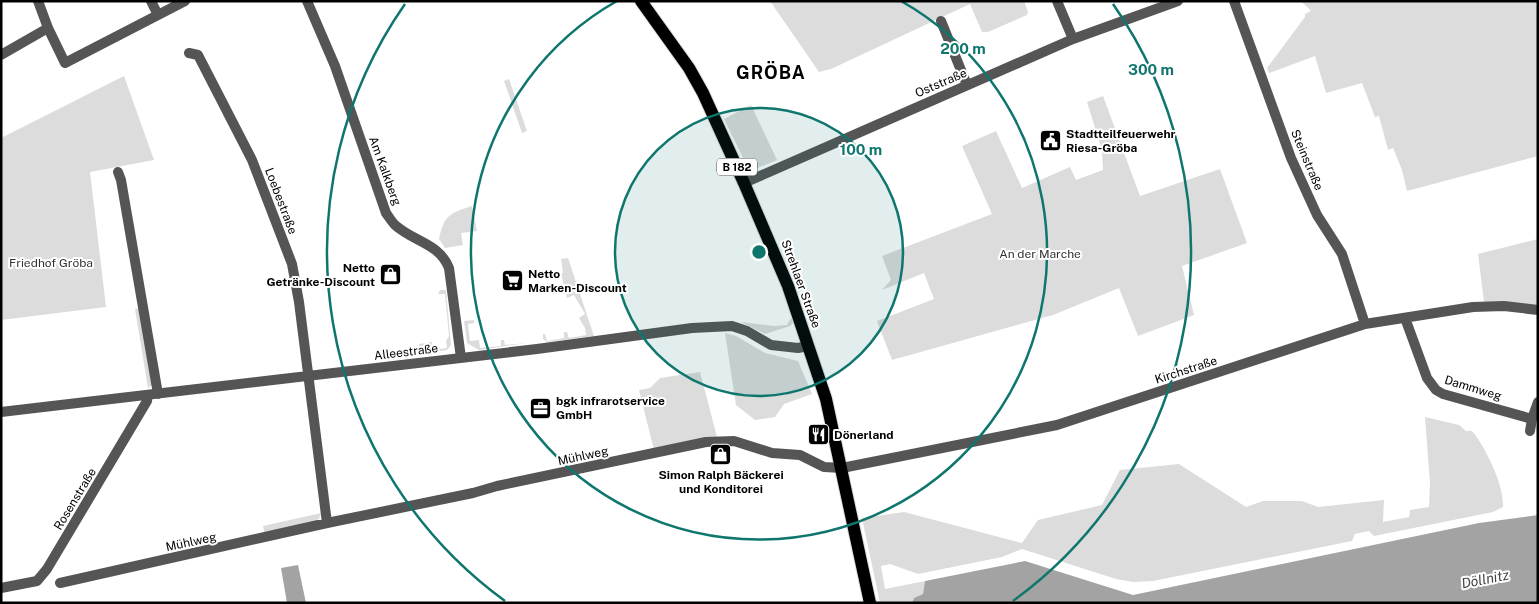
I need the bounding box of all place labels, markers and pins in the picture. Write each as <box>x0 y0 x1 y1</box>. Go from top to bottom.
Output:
place label: Stadtteilfeuerwehr Riesa-Gröba <box>1066 127 1175 155</box>
public building icon: Stadtteilfeuerwehr Riesa-Gröba <box>1038 129 1062 153</box>
centre of rings <box>750 243 768 261</box>
place label: Netto Getränke-Discount <box>266 261 375 289</box>
shop icon: Netto Getränke-Discount <box>379 263 403 287</box>
place label: Netto Marken-Discount <box>528 267 627 295</box>
supermarket icon: Netto Marken-Discount <box>500 269 524 293</box>
place label: bgk infrarotservice GmbH <box>556 394 665 422</box>
office icon: bgk infrarotservice GmbH <box>528 396 552 420</box>
restaurant icon: Dönerland <box>806 423 830 447</box>
place label: Dönerland <box>834 428 894 442</box>
shop icon: Simon Ralph Bäckerei und Konditorei <box>709 442 733 466</box>
place label: Simon Ralph Bäckerei und Konditorei <box>658 468 784 496</box>

